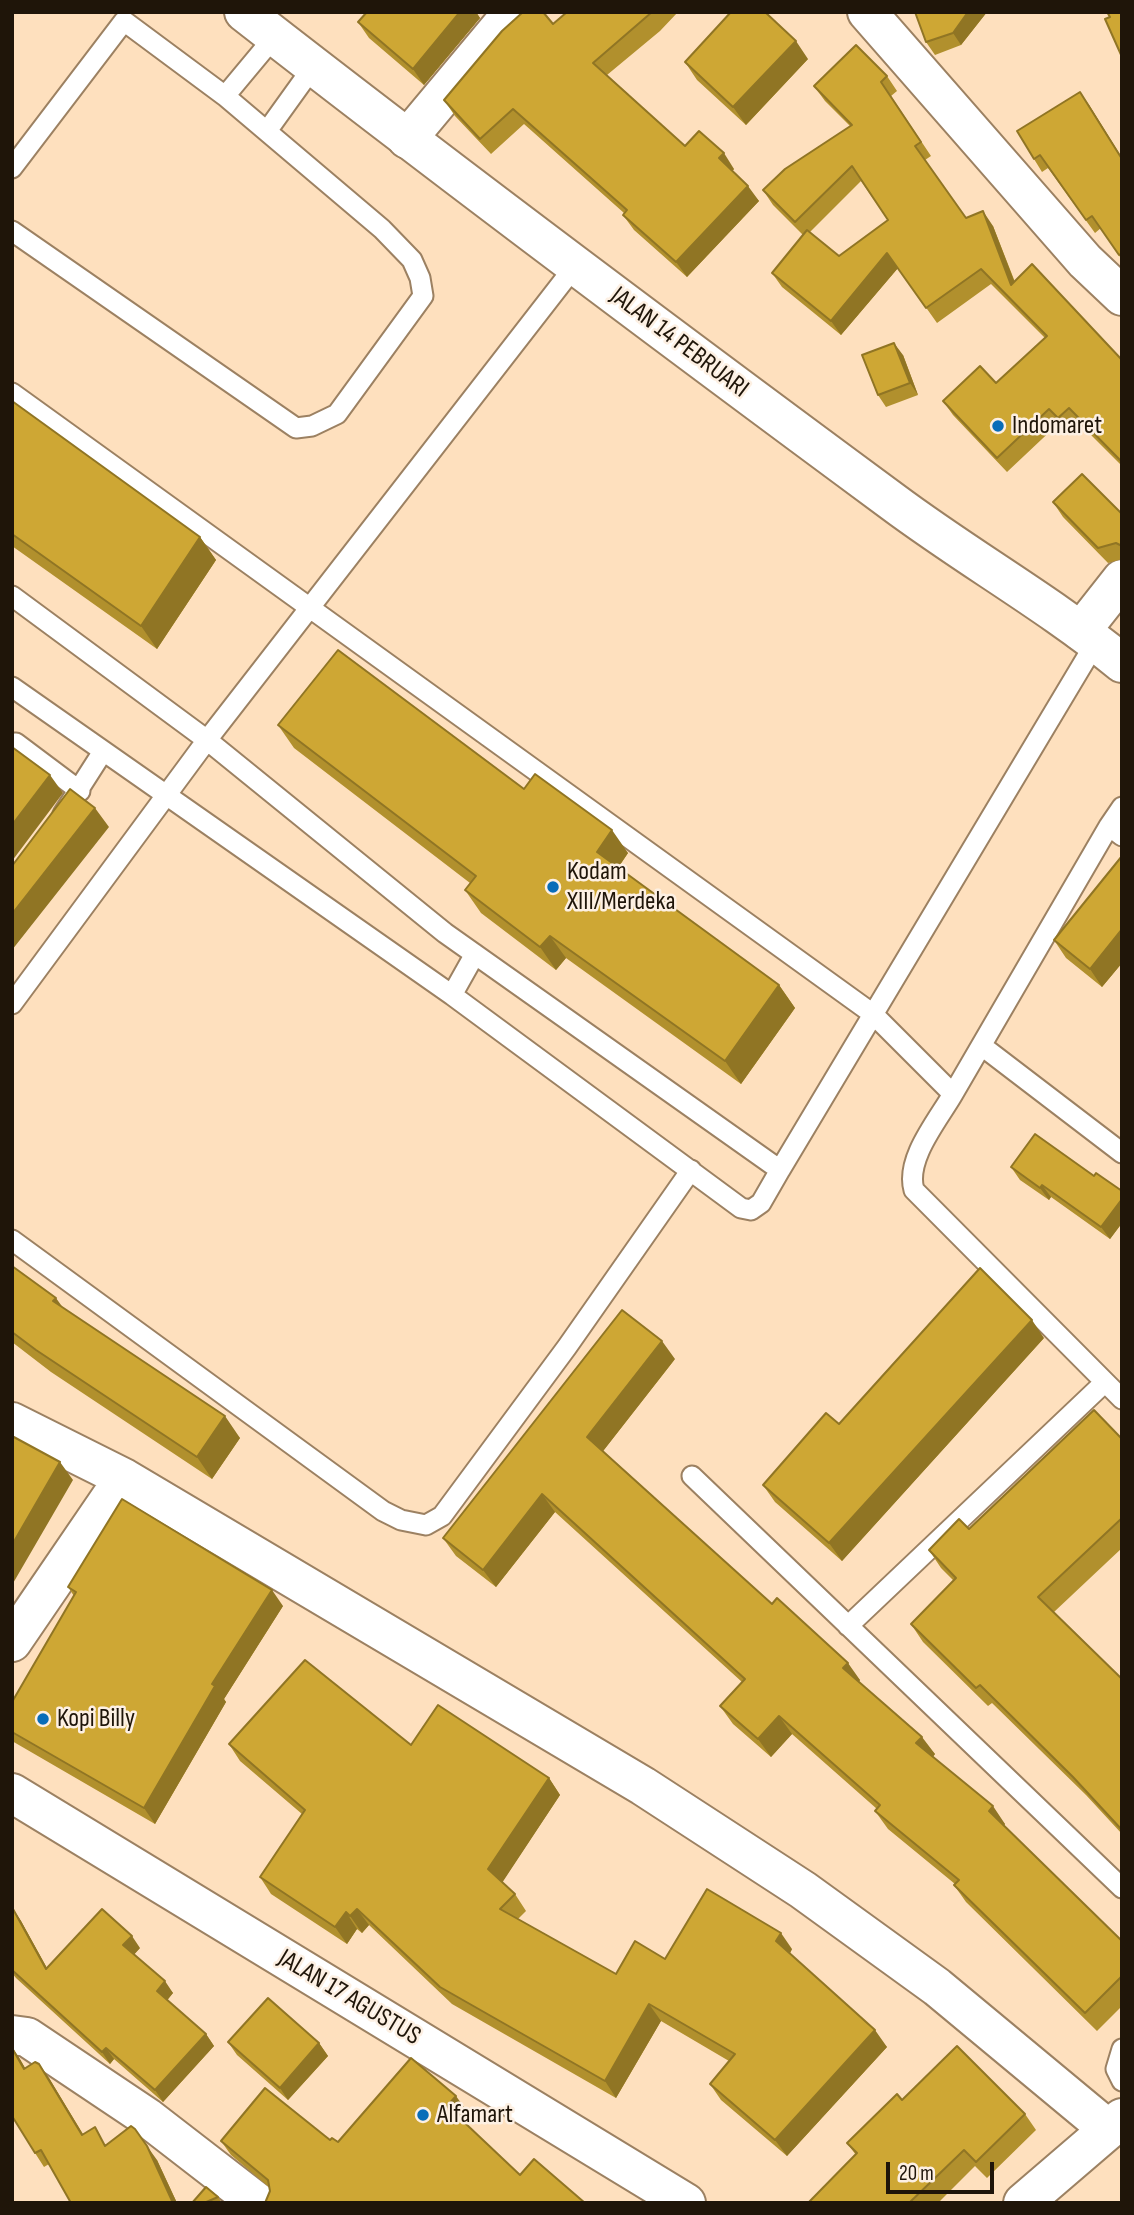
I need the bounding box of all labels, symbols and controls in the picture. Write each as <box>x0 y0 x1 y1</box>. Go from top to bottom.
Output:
street label: JALAN 14 PEBRUARI <box>604 281 754 405</box>
place label: Indomaret <box>1012 410 1102 442</box>
marker: Indomaret <box>990 418 1006 434</box>
place label: Kodam XIII/Merdeka <box>567 856 675 917</box>
marker: Kodam XIII/Merdeka <box>545 879 561 895</box>
place label: Kopi Billy <box>57 1703 135 1735</box>
marker: Kopi Billy <box>35 1711 51 1727</box>
street label: JALAN 17 AGUSTUS <box>272 1943 426 2053</box>
place label: Alfamart <box>437 2099 513 2131</box>
marker: Alfamart <box>415 2107 431 2123</box>
scale bar <box>889 2148 998 2192</box>
text: 20 m <box>899 2161 934 2186</box>

